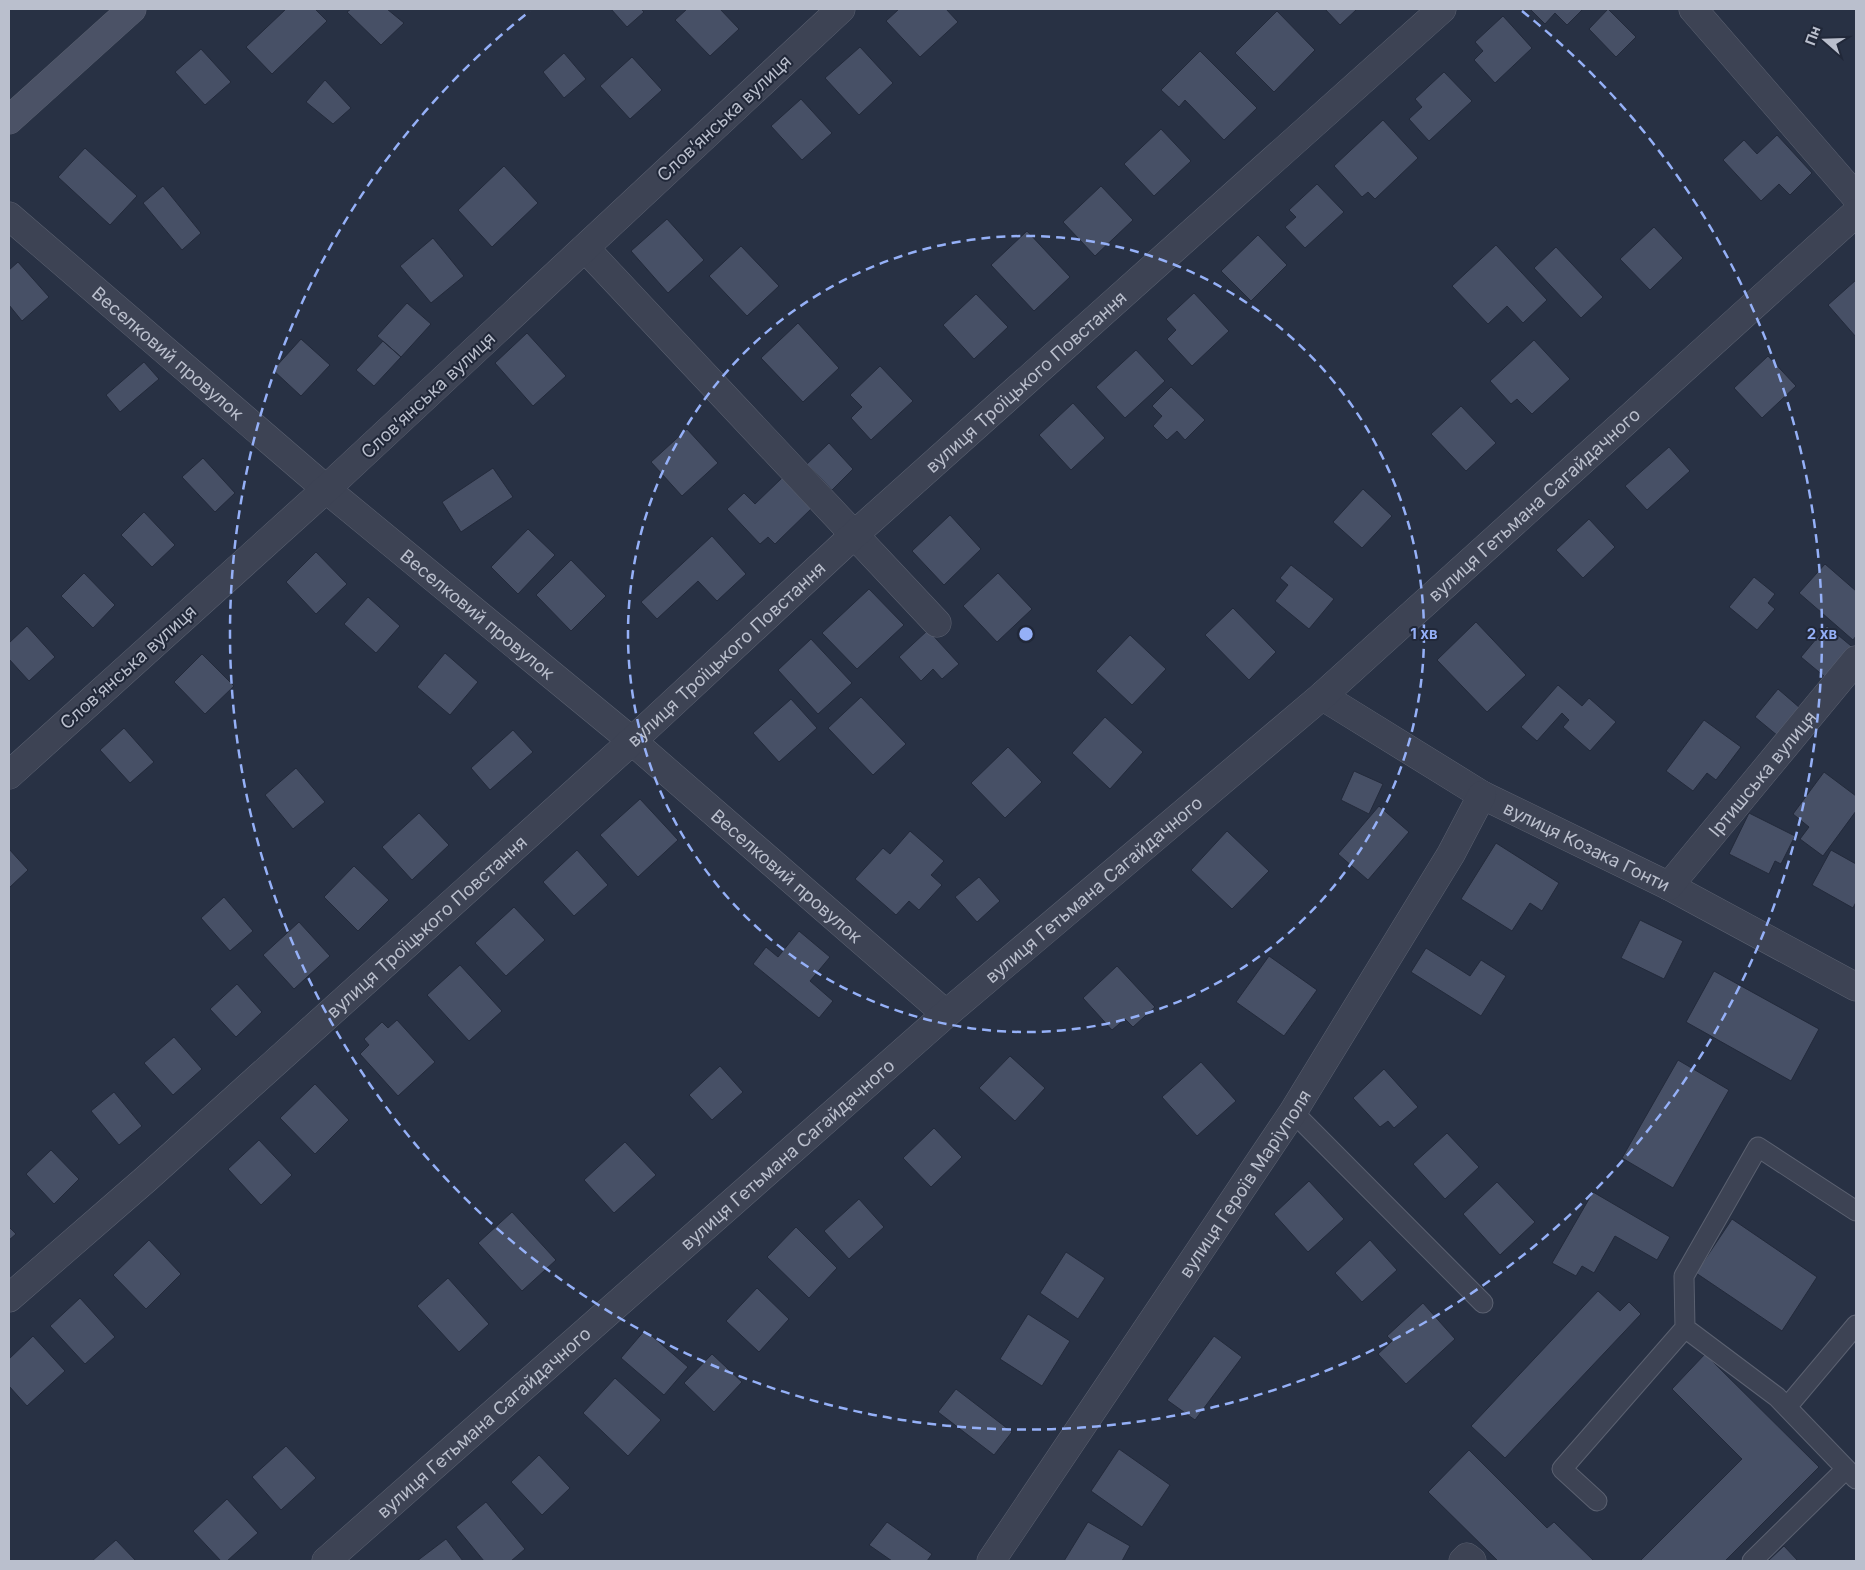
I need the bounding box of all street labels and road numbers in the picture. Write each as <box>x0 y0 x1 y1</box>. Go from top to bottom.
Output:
street label: Словʼянська вулиця <box>653 50 795 186</box>
street label: Веселковий провулок <box>88 282 248 424</box>
street label: вулиця Троїцького Повстання <box>921 286 1130 477</box>
street label: Словʼянська вулиця <box>357 327 499 463</box>
street label: вулиця Гетьмана Сагайдачного <box>1424 403 1644 605</box>
street label: Веселковий провулок <box>397 545 559 684</box>
street label: вулиця Троїцького Повстання <box>623 557 829 751</box>
street label: Словʼянська вулиця <box>56 600 200 734</box>
street label: Іртишська вулиця <box>1704 707 1820 841</box>
street label: вулиця Гетьмана Сагайдачного <box>981 792 1206 987</box>
street label: вулиця Козака Гонти <box>1501 797 1674 895</box>
street label: Веселковий провулок <box>707 804 867 947</box>
street label: вулиця Троїцького Повстання <box>322 831 531 1022</box>
street label: вулиця Гетьмана Сагайдачного <box>676 1054 898 1254</box>
street label: вулиця Героїв Маріуполя <box>1174 1086 1315 1281</box>
street label: вулиця Гетьмана Сагайдачного <box>372 1322 595 1522</box>

